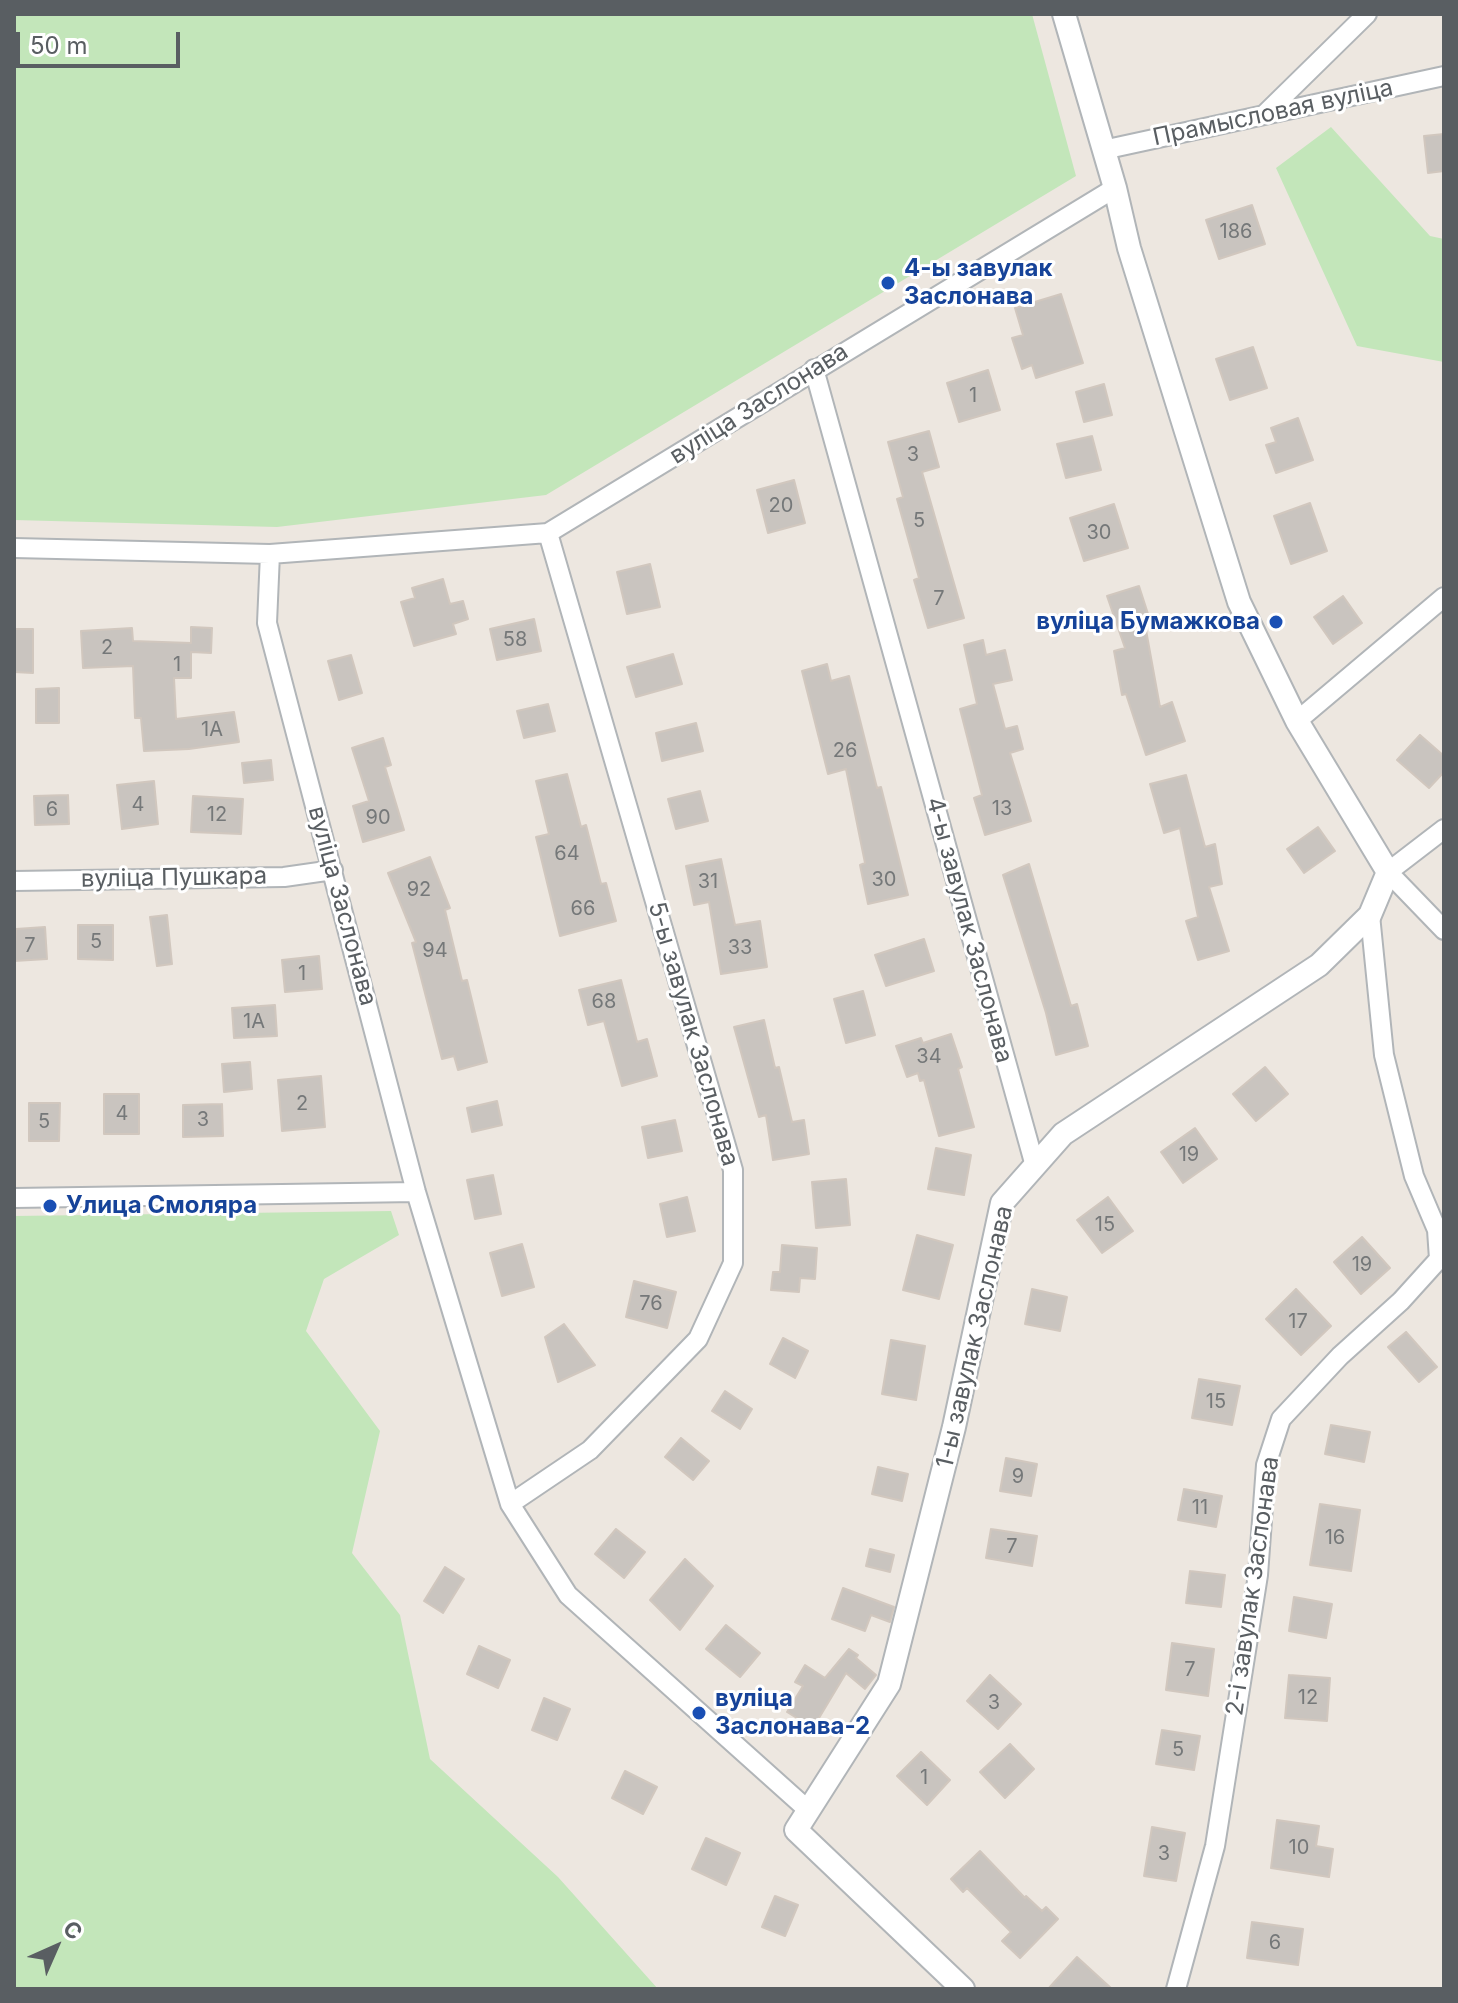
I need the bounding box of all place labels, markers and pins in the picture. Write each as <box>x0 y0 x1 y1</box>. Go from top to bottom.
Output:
place label: 4-ы завулак Заслонава <box>904 255 1053 311</box>
marker: 4-ы завулак Заслонава <box>879 274 897 292</box>
place label: вуліца Бумажкова <box>1036 608 1260 636</box>
marker: вуліца Бумажкова <box>1267 613 1285 631</box>
place label: Улица Смоляра <box>66 1192 257 1220</box>
marker: Улица Смоляра <box>41 1197 59 1215</box>
place label: вуліца Заслонава-2 <box>715 1685 870 1741</box>
marker: вуліца Заслонава-2 <box>690 1704 708 1722</box>

